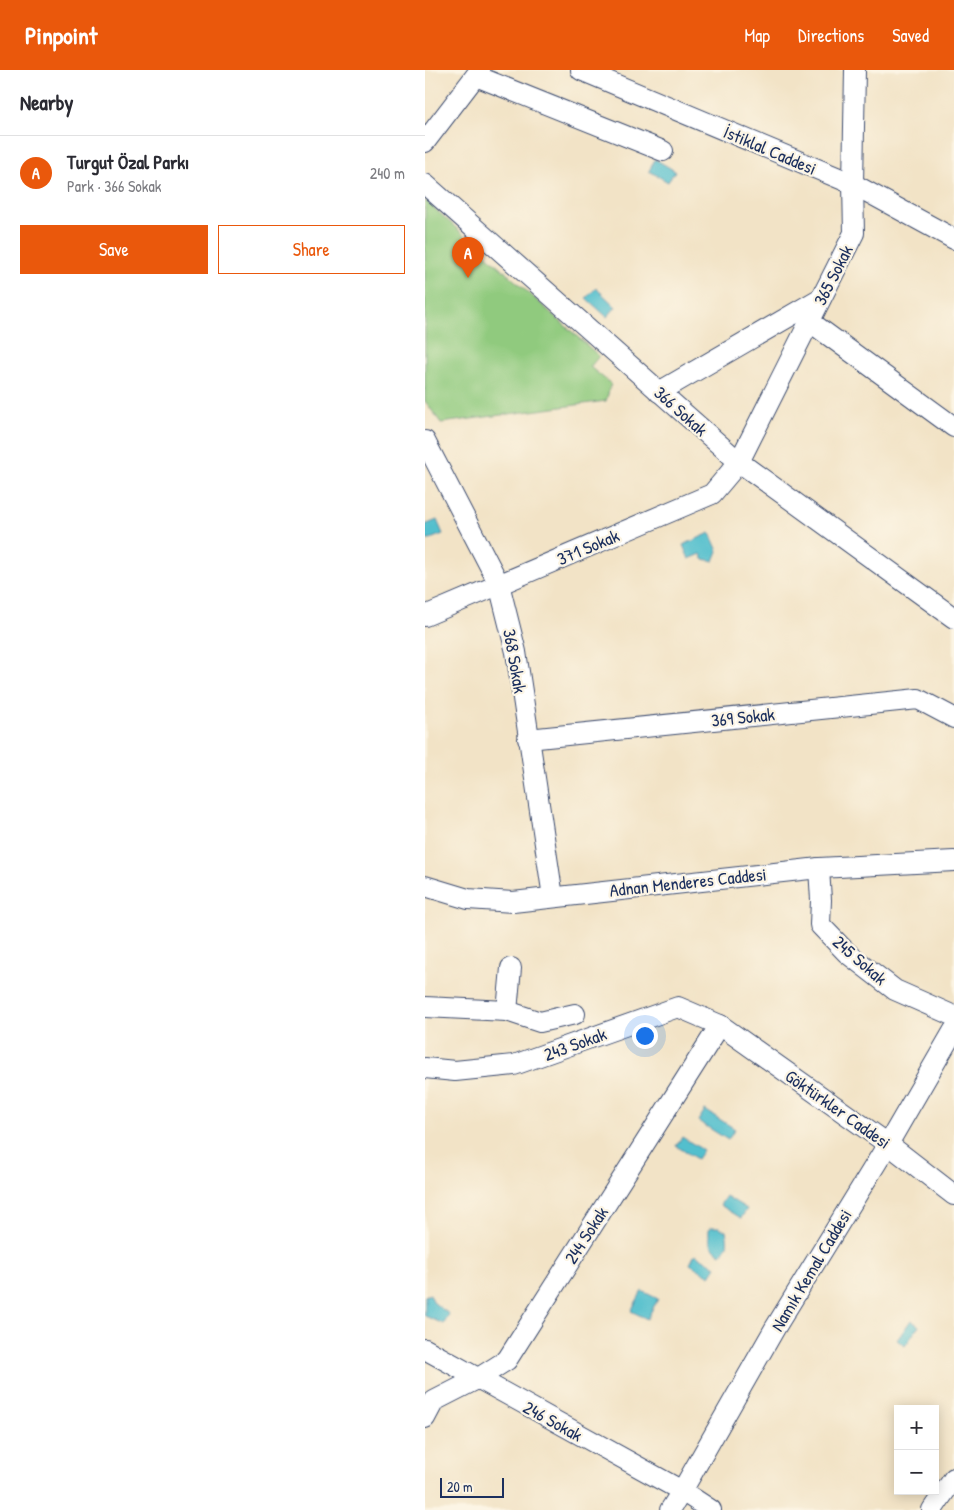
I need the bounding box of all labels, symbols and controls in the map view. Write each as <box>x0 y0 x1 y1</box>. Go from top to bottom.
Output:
text: Pinpoint <box>25 19 97 51</box>
text: Map <box>745 23 770 48</box>
text: Directions <box>798 23 864 48</box>
text: Saved <box>892 23 929 48</box>
text: Nearby <box>20 88 73 117</box>
street label: İstiklal Caddesi <box>720 119 820 181</box>
text: Turgut Özal Parkı <box>67 149 189 175</box>
text: A <box>32 162 40 184</box>
text: 240 m <box>370 162 405 184</box>
text: Park · 366 Sokak <box>67 175 161 197</box>
button: Save <box>20 225 208 274</box>
button: Share <box>218 225 405 274</box>
pin: A <box>452 237 484 278</box>
street label: 365 Sokak <box>807 240 859 309</box>
street label: 366 Sokak <box>649 380 714 442</box>
street label: 371 Sokak <box>553 523 623 571</box>
street label: 368 Sokak <box>497 627 533 696</box>
street label: 369 Sokak <box>710 701 776 733</box>
street label: Adnan Menderes Caddesi <box>608 861 768 903</box>
street label: 245 Sokak <box>827 929 893 991</box>
street label: 243 Sokak <box>540 1021 610 1067</box>
your location <box>632 1023 658 1049</box>
street label: Göktürkler Caddesi <box>780 1063 896 1155</box>
street label: 244 Sokak <box>558 1201 614 1268</box>
street label: Namık Kemal Caddesi <box>765 1204 857 1336</box>
street label: 246 Sokak <box>519 1395 588 1448</box>
map controls <box>894 1405 939 1495</box>
button: + <box>894 1405 939 1450</box>
button: − <box>894 1450 939 1495</box>
scale bar <box>440 1475 504 1498</box>
text: 20 m <box>447 1477 473 1496</box>

